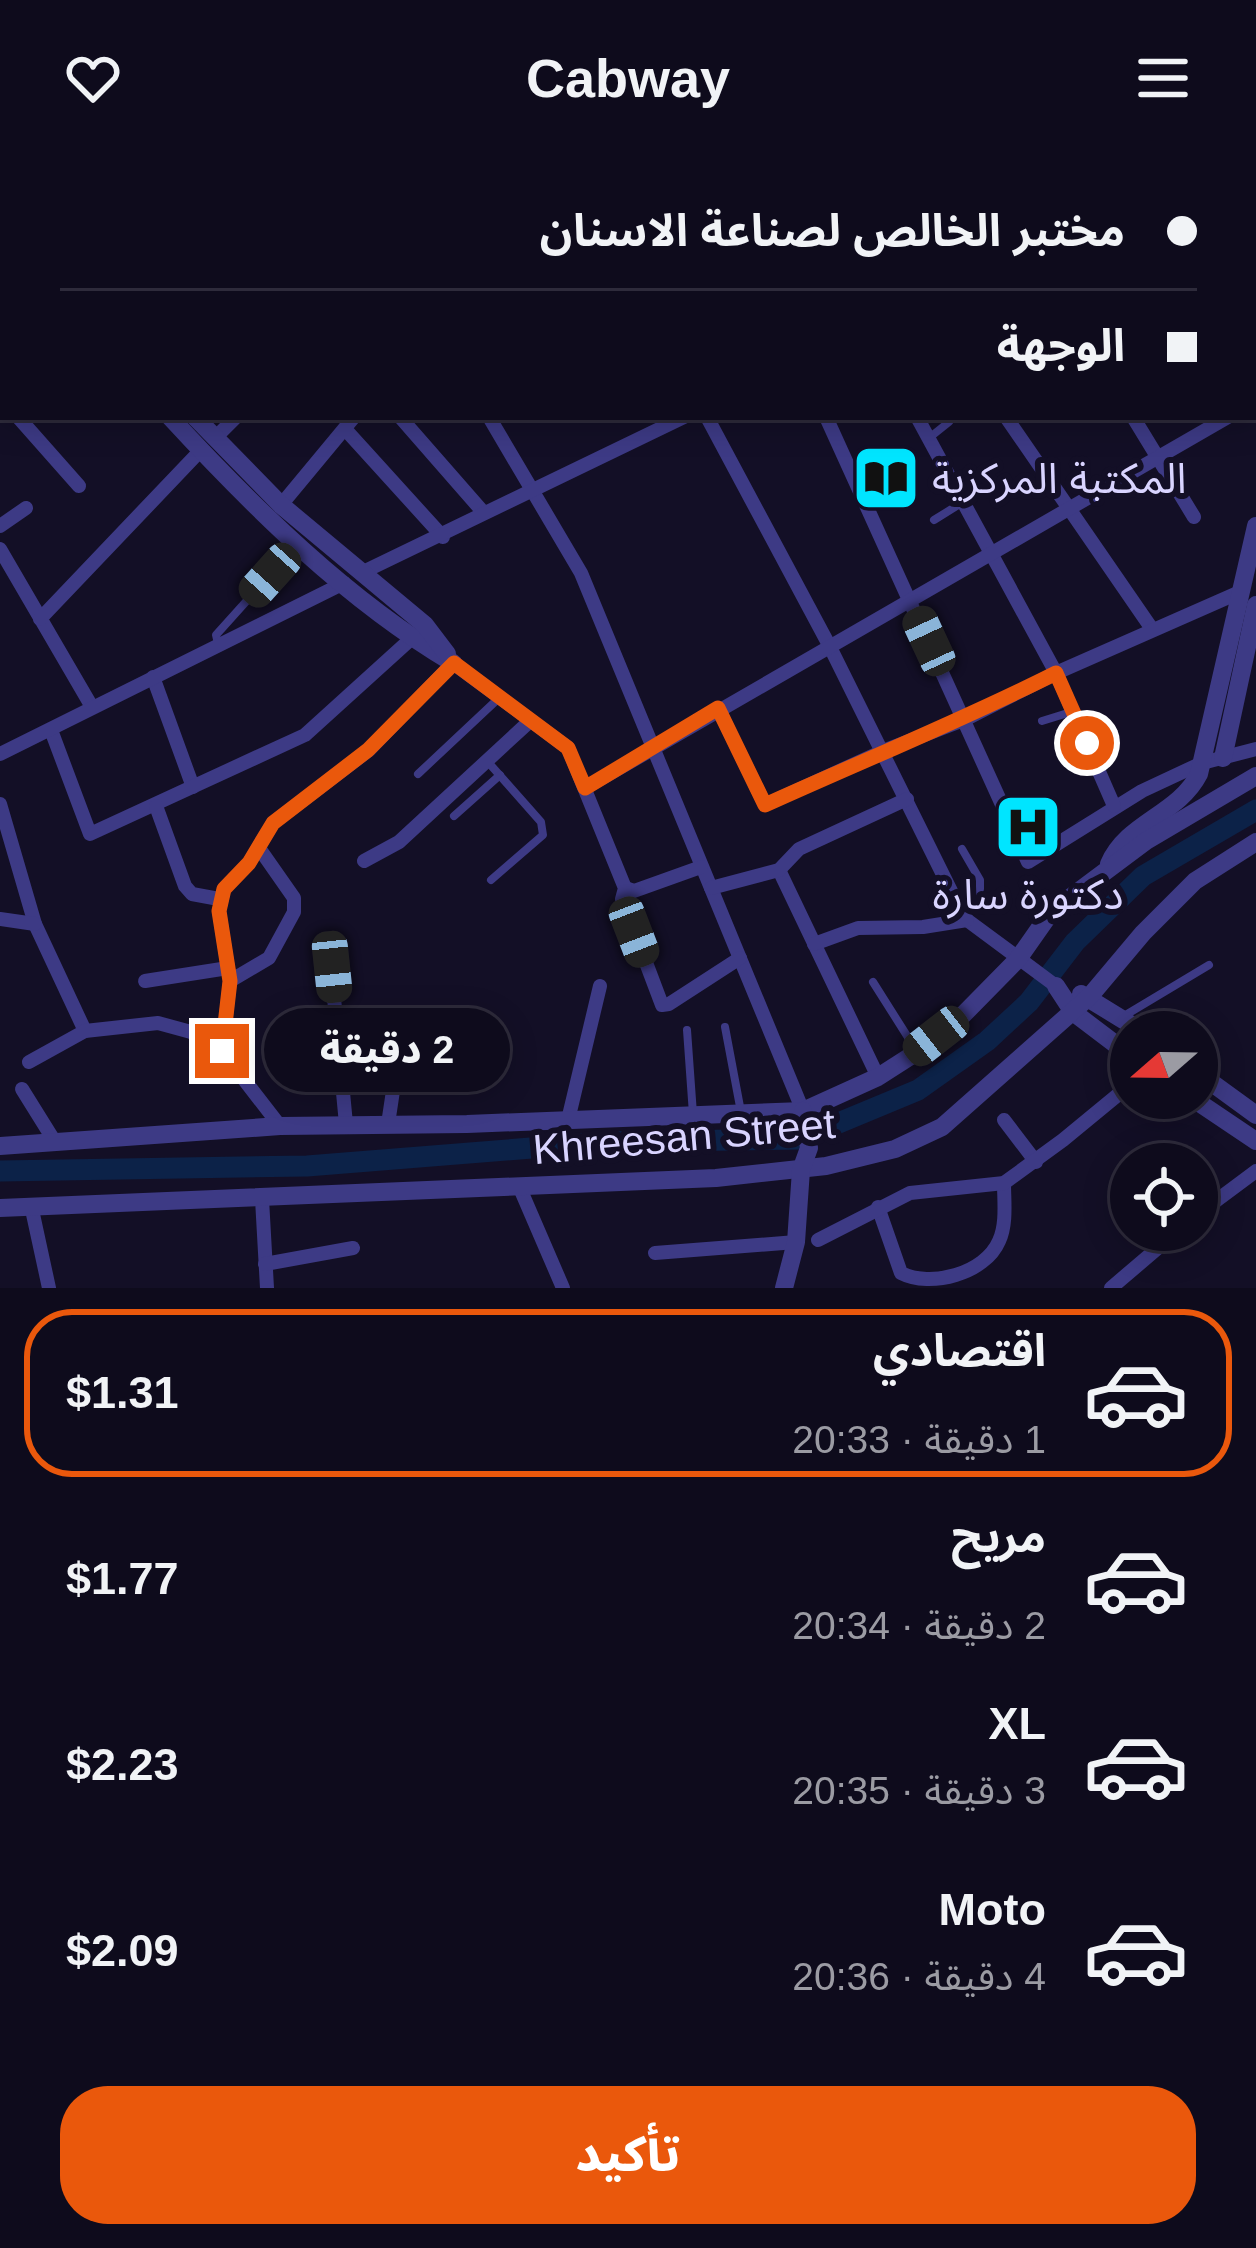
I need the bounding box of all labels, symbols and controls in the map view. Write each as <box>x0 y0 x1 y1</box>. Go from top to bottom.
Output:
icon: heart <box>60 45 126 111</box>
icon: menu <box>1130 45 1196 111</box>
text: Cabway <box>526 48 730 108</box>
text: مختبر الخالص لصناعة الاسنان <box>540 205 1125 256</box>
text: الوجهة <box>997 320 1125 371</box>
library icon: المكتبة المركزية <box>851 443 921 513</box>
place label: المكتبة المركزية <box>932 455 1186 503</box>
car <box>233 536 307 614</box>
car <box>897 601 961 681</box>
route start <box>1060 716 1114 770</box>
hospital icon: دكتورة سارة <box>993 792 1063 862</box>
place label: دكتورة سارة <box>932 871 1124 919</box>
car <box>604 892 664 972</box>
car <box>310 929 354 1005</box>
car <box>897 1000 975 1072</box>
callout: 2 دقيقة <box>264 1009 510 1093</box>
north arrow <box>1110 1011 1218 1119</box>
map controls <box>1110 1011 1218 1251</box>
route end <box>195 1024 249 1078</box>
text: 2 دقيقة <box>320 1028 454 1071</box>
street label: Khreesan Street <box>531 1100 838 1173</box>
button: locate <box>1110 1143 1218 1251</box>
text: اقتصادي <box>873 1325 1046 1376</box>
icon: car <box>1082 1339 1190 1447</box>
text: $1.31 <box>66 1367 179 1418</box>
text: 1 دقيقة · 20:33 <box>792 1418 1046 1461</box>
text: مريح <box>951 1511 1046 1562</box>
icon: car <box>1082 1525 1190 1633</box>
text: $1.77 <box>66 1553 179 1604</box>
text: 2 دقيقة · 20:34 <box>792 1604 1046 1647</box>
text: XL <box>988 1698 1046 1749</box>
icon: car <box>1082 1711 1190 1819</box>
text: $2.23 <box>66 1739 179 1790</box>
text: 3 دقيقة · 20:35 <box>792 1769 1046 1812</box>
text: Moto <box>939 1884 1046 1935</box>
icon: car <box>1082 1897 1190 2005</box>
text: $2.09 <box>66 1925 179 1976</box>
text: 4 دقيقة · 20:36 <box>792 1955 1046 1998</box>
button: تأكيد <box>60 2086 1196 2224</box>

